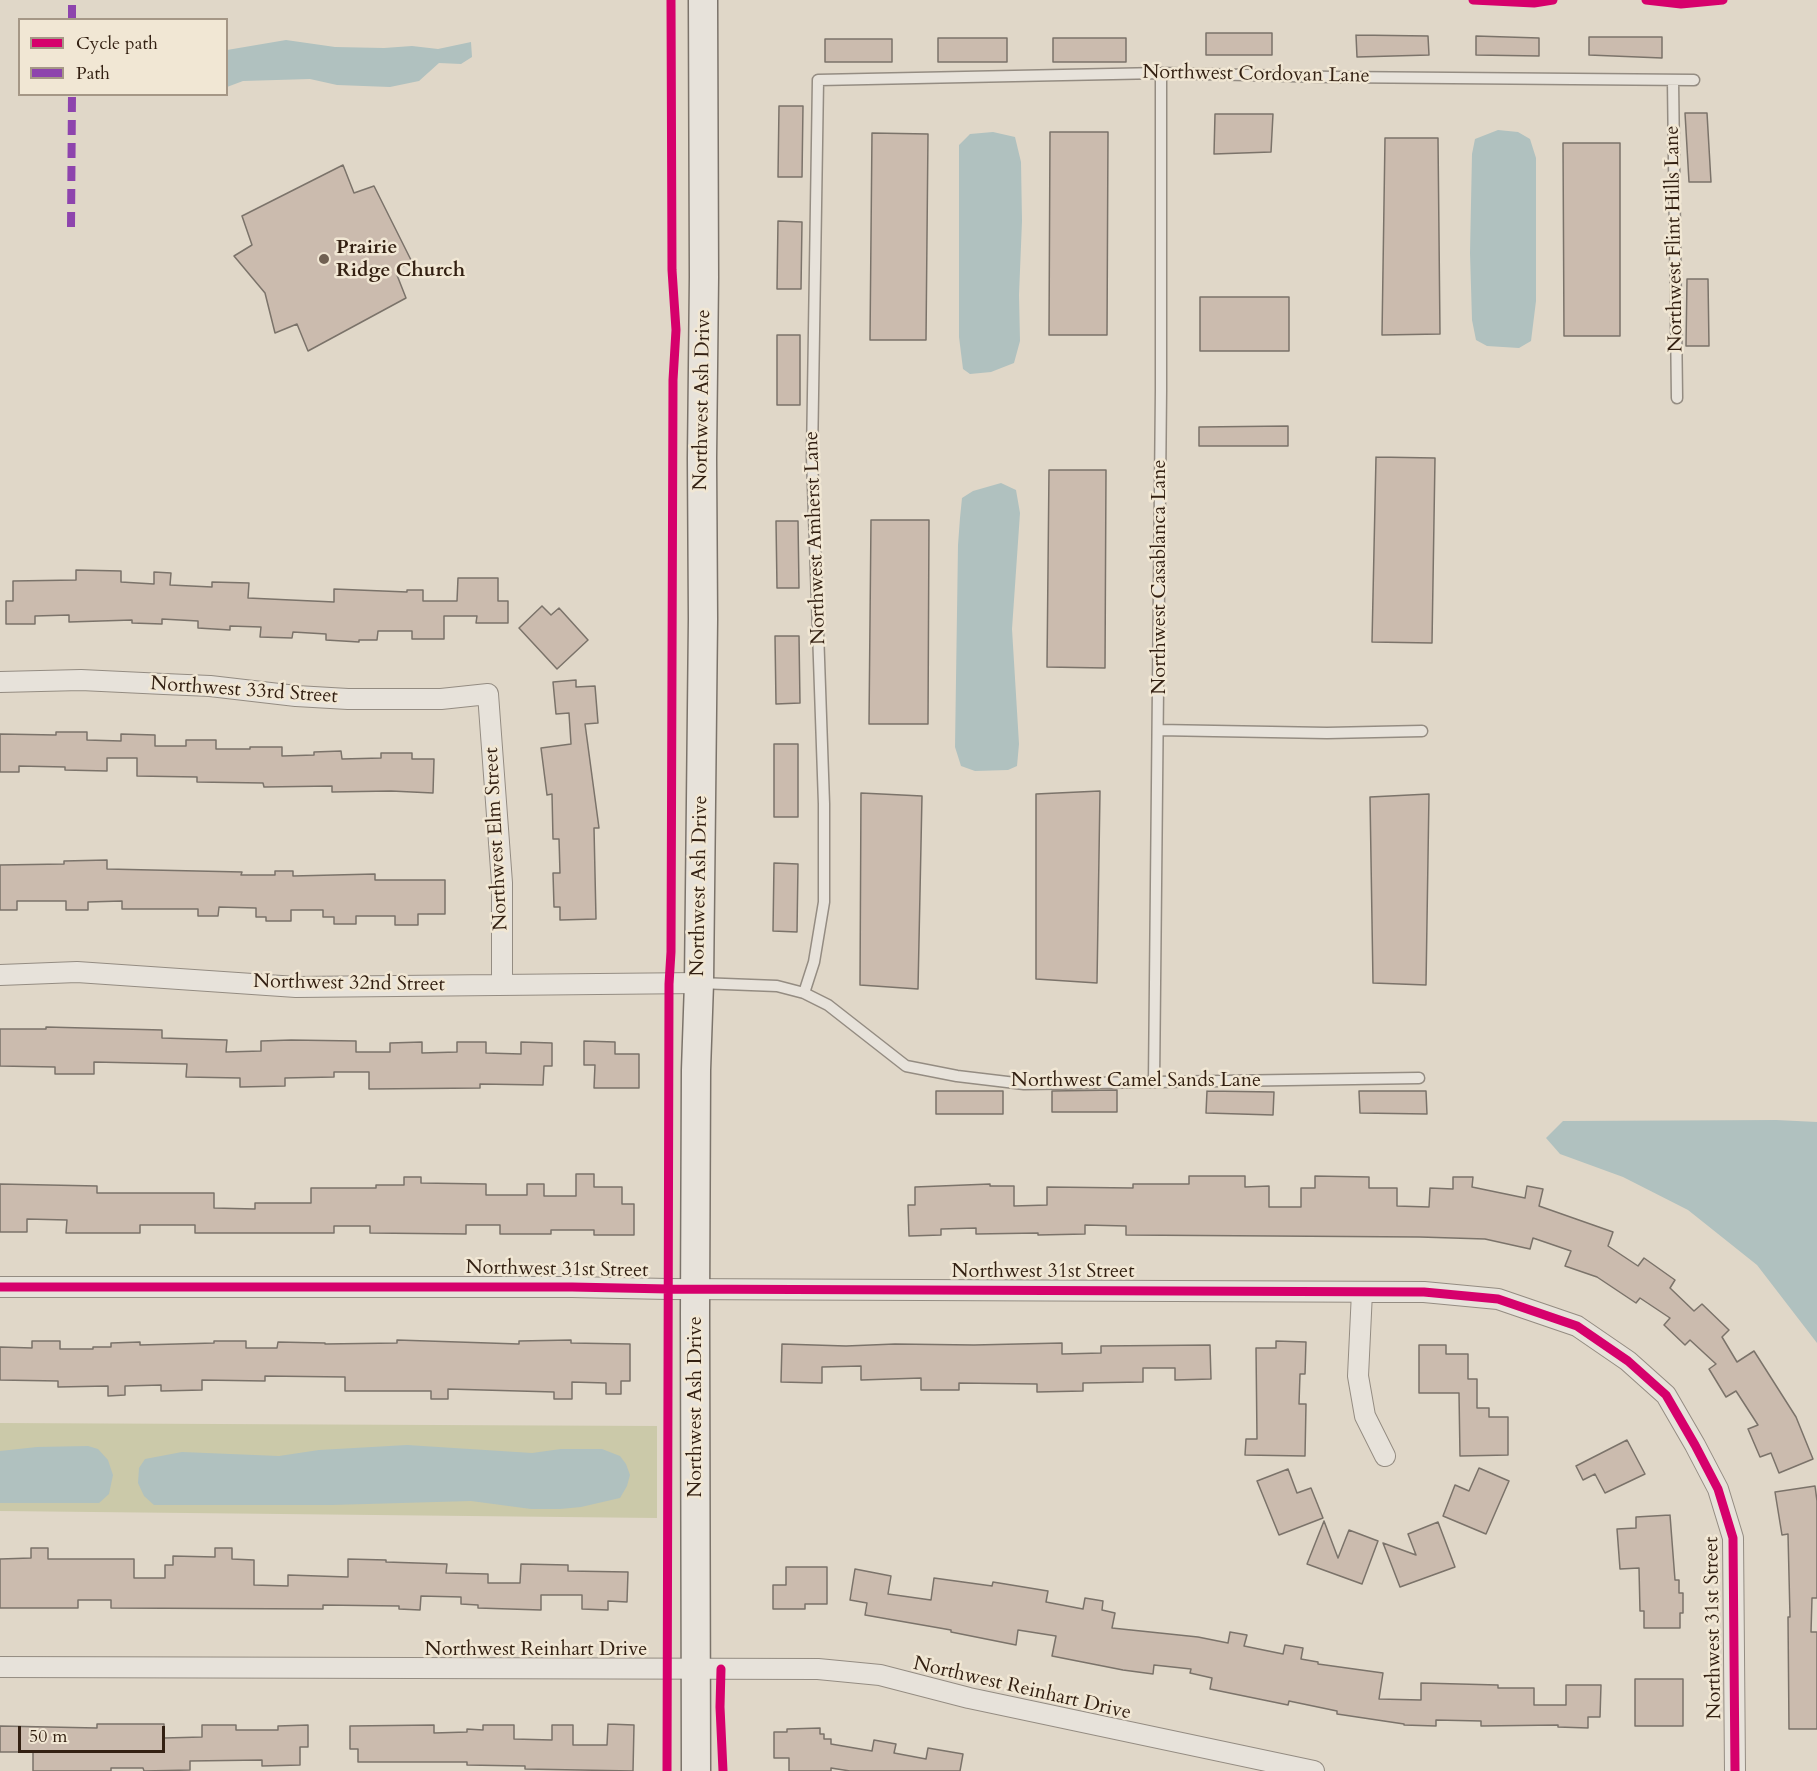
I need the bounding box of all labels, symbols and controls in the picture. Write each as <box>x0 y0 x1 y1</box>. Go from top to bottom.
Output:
legend <box>18 18 228 96</box>
text: Cycle path <box>76 31 158 56</box>
text: Path <box>76 61 110 86</box>
street label: Northwest Cordovan Lane <box>1142 61 1370 89</box>
street label: Northwest Flint Hills Lane <box>1661 125 1689 353</box>
place label: Prairie Ridge Church <box>336 236 465 283</box>
marker: Prairie Ridge Church <box>317 252 331 266</box>
street label: Northwest Ash Drive <box>689 309 717 491</box>
street label: Northwest Amherst Lane <box>800 431 832 645</box>
street label: Northwest Casablanca Lane <box>1148 459 1172 695</box>
street label: Northwest 33rd Street <box>149 672 339 710</box>
street label: Northwest Elm Street <box>480 747 514 931</box>
street label: Northwest Ash Drive <box>686 795 714 977</box>
street label: Northwest 32nd Street <box>253 970 445 998</box>
street label: Northwest Camel Sands Lane <box>1011 1069 1261 1093</box>
street label: Northwest 31st Street <box>465 1256 649 1284</box>
street label: Northwest 31st Street <box>952 1260 1134 1284</box>
street label: Northwest Ash Drive <box>684 1316 708 1498</box>
street label: Northwest 31st Street <box>1700 1536 1728 1720</box>
street label: Northwest Reinhart Drive <box>425 1638 647 1662</box>
street label: Northwest Reinhart Drive <box>911 1652 1133 1726</box>
scale bar <box>21 1714 168 1752</box>
text: 50 m <box>29 1724 68 1749</box>

